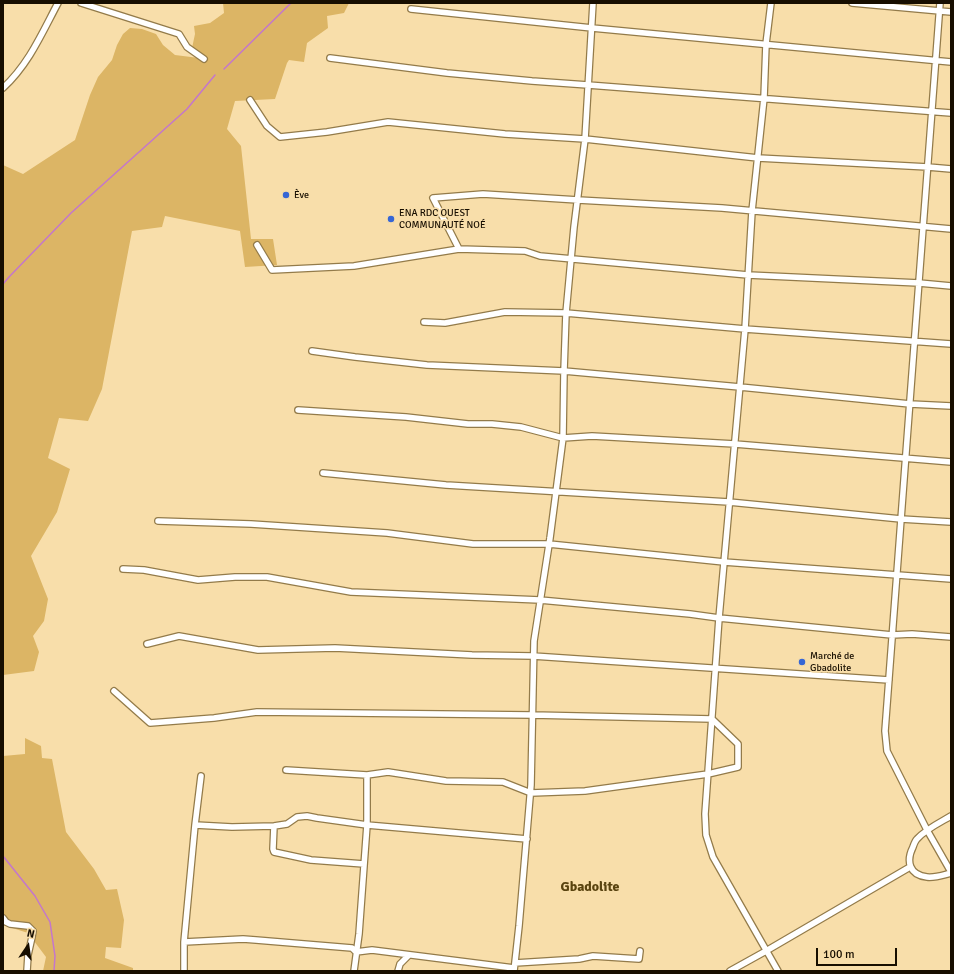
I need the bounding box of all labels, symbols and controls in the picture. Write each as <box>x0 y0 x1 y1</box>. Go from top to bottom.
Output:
place label: Ève <box>294 189 309 201</box>
marker: Ève <box>281 190 291 200</box>
place label: ENA RDC OUEST COMMUNAUTÉ NOÉ <box>399 207 486 230</box>
marker: ENA RDC OUEST COMMUNAUTÉ NOÉ <box>386 214 396 224</box>
place label: Marché de Gbadolite <box>810 650 854 674</box>
marker: Marché de Gbadolite <box>797 657 807 667</box>
district label: Gbadolite <box>560 879 620 895</box>
north arrow <box>8 926 48 966</box>
text: N <box>26 927 36 941</box>
scale bar <box>818 940 899 966</box>
text: 100 m <box>823 947 855 962</box>

